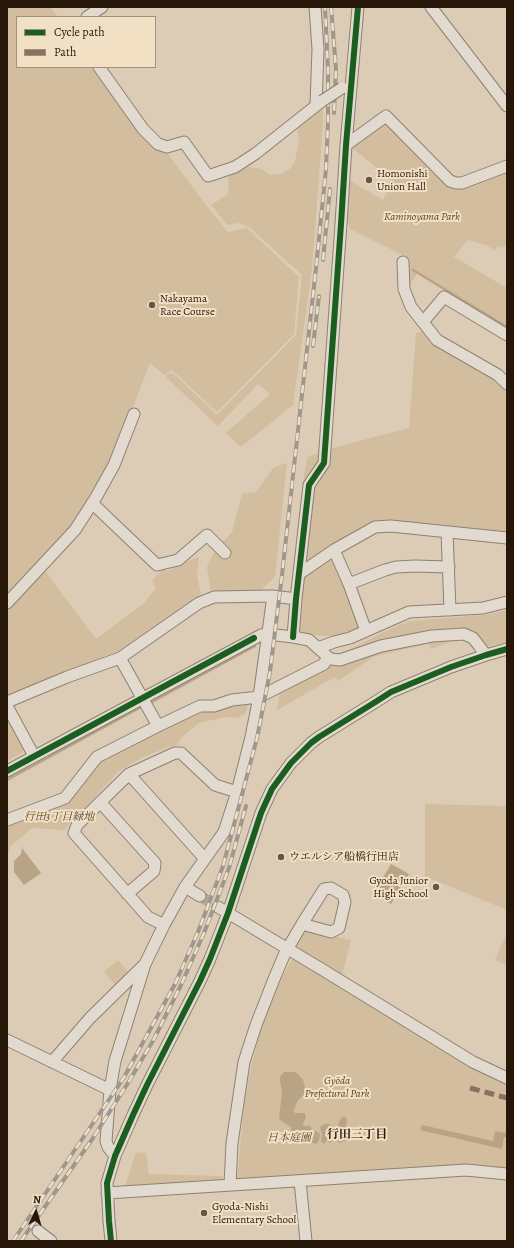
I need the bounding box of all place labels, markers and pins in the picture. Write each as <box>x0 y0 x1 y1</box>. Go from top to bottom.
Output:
place label: Homonishi Union Hall <box>377 167 428 193</box>
marker: Homonishi Union Hall <box>364 175 374 185</box>
place label: Nakayama Race Course <box>160 292 215 318</box>
marker: Nakayama Race Course <box>147 300 157 310</box>
place label: ウエルシア船橋行田店 <box>289 850 399 864</box>
marker: ウエルシア船橋行田店 <box>276 852 286 862</box>
place label: Gyoda Junior High School <box>369 874 428 900</box>
marker: Gyoda Junior High School <box>431 882 441 892</box>
place label: Gyoda-Nishi Elementary School <box>212 1200 296 1226</box>
marker: Gyoda-Nishi Elementary School <box>199 1208 209 1218</box>

